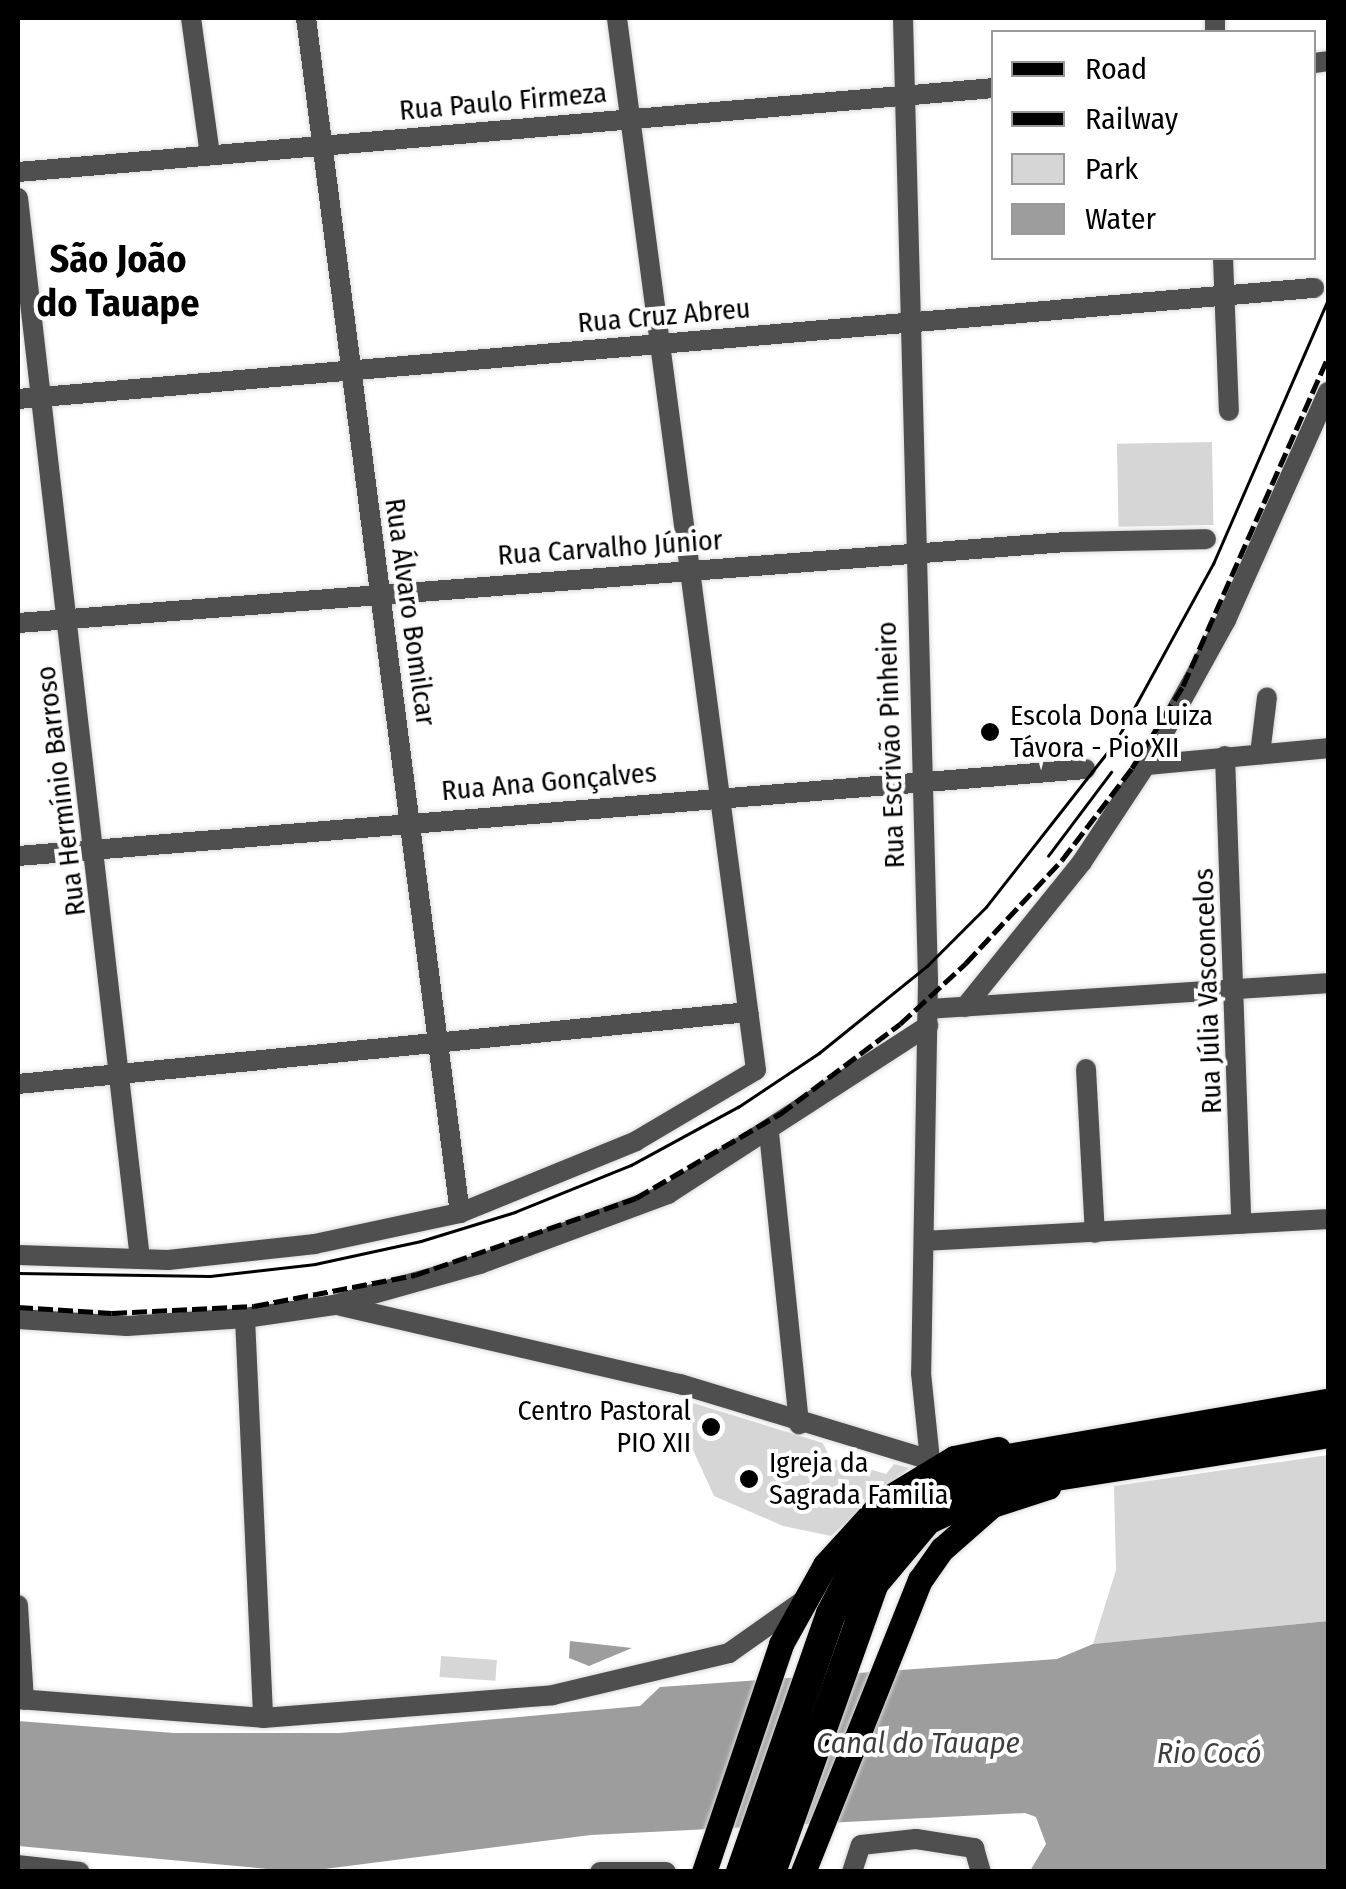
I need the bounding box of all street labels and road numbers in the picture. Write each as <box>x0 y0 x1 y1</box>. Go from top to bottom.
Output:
street label: Rua Paulo Firmeza <box>398 76 608 128</box>
street label: Rua Cruz Abreu <box>576 292 752 340</box>
street label: Rua Álvaro Bomilcar <box>377 496 443 728</box>
street label: Rua Carvalho Júnior <box>497 523 723 573</box>
street label: Rua Escrivão Pinheiro <box>870 621 912 869</box>
street label: Rua Hermínio Barroso <box>29 664 93 918</box>
street label: Rua Ana Gonçalves <box>440 756 658 808</box>
street label: Rua Júlia Vasconcelos <box>1187 867 1229 1115</box>

